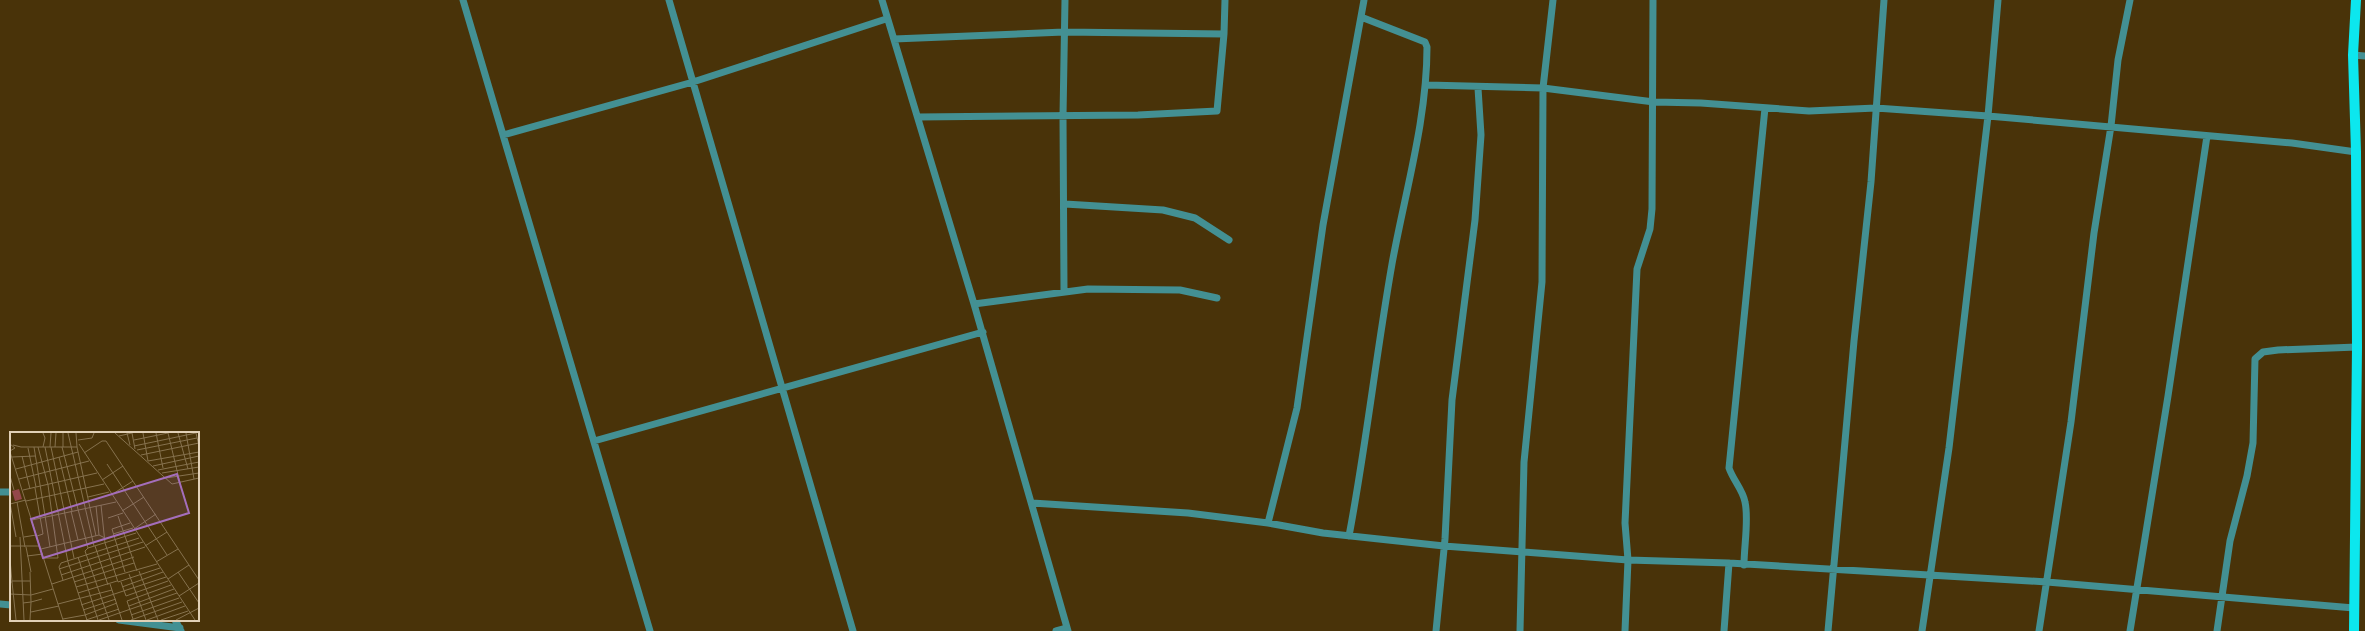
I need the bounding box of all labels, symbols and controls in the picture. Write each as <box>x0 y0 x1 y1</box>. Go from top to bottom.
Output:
inset map <box>10 432 199 621</box>

